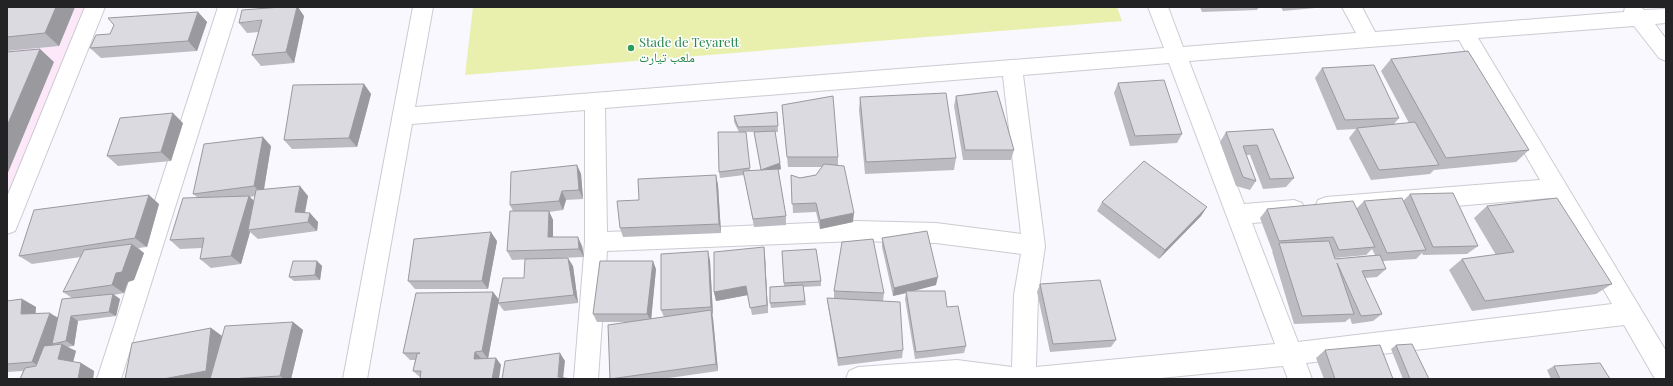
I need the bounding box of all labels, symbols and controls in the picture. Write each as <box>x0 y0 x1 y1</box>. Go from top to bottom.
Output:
place label: Stade de Teyarett ملعب تيارت <box>639 33 740 66</box>
marker: Stade de Teyarett ملعب تيارت <box>626 43 636 53</box>

